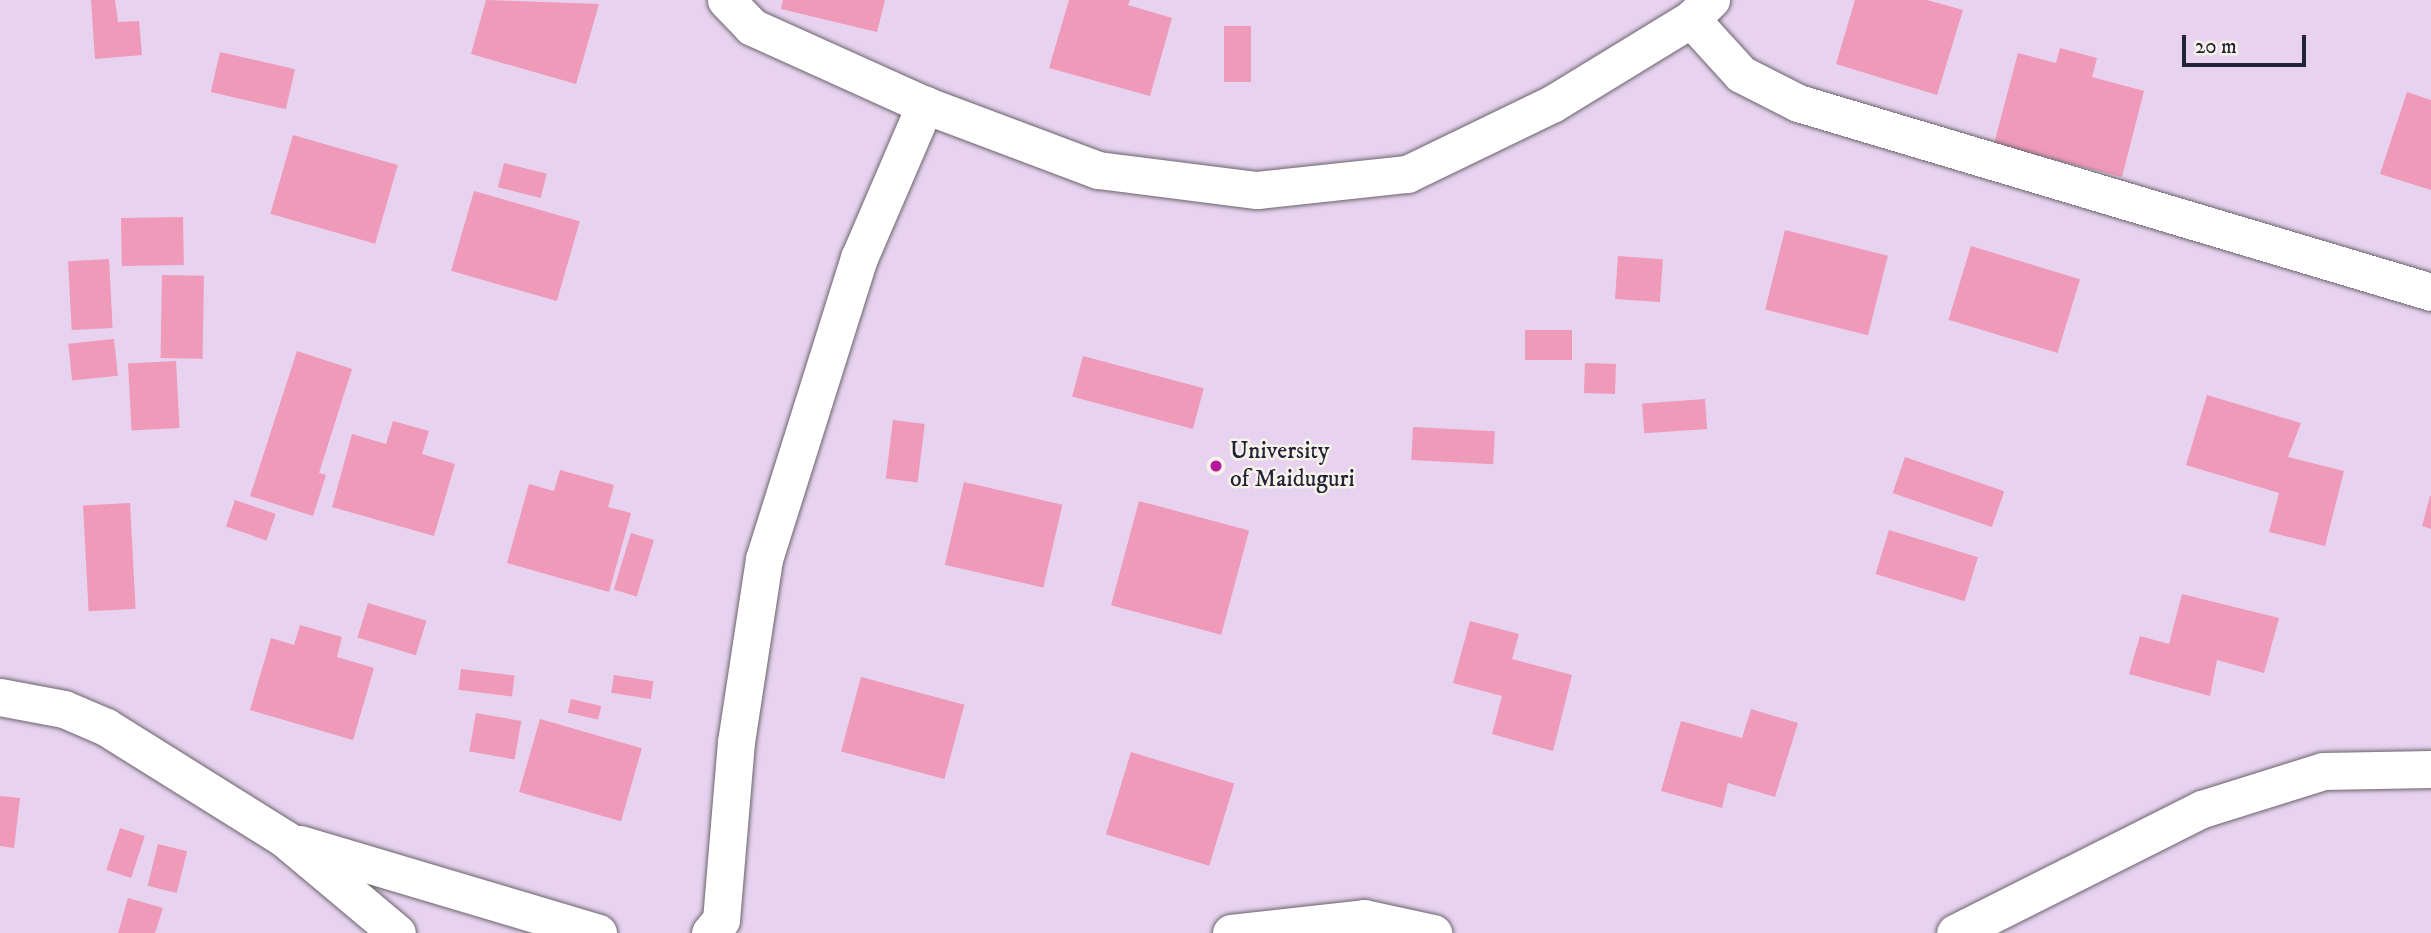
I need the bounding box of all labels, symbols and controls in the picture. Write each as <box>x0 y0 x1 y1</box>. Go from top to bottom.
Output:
scale bar <box>2186 21 2310 65</box>
text: 20 m <box>2195 34 2237 60</box>
place label: University of Maiduguri <box>1230 438 1355 494</box>
marker: University of Maiduguri <box>1208 458 1224 474</box>

